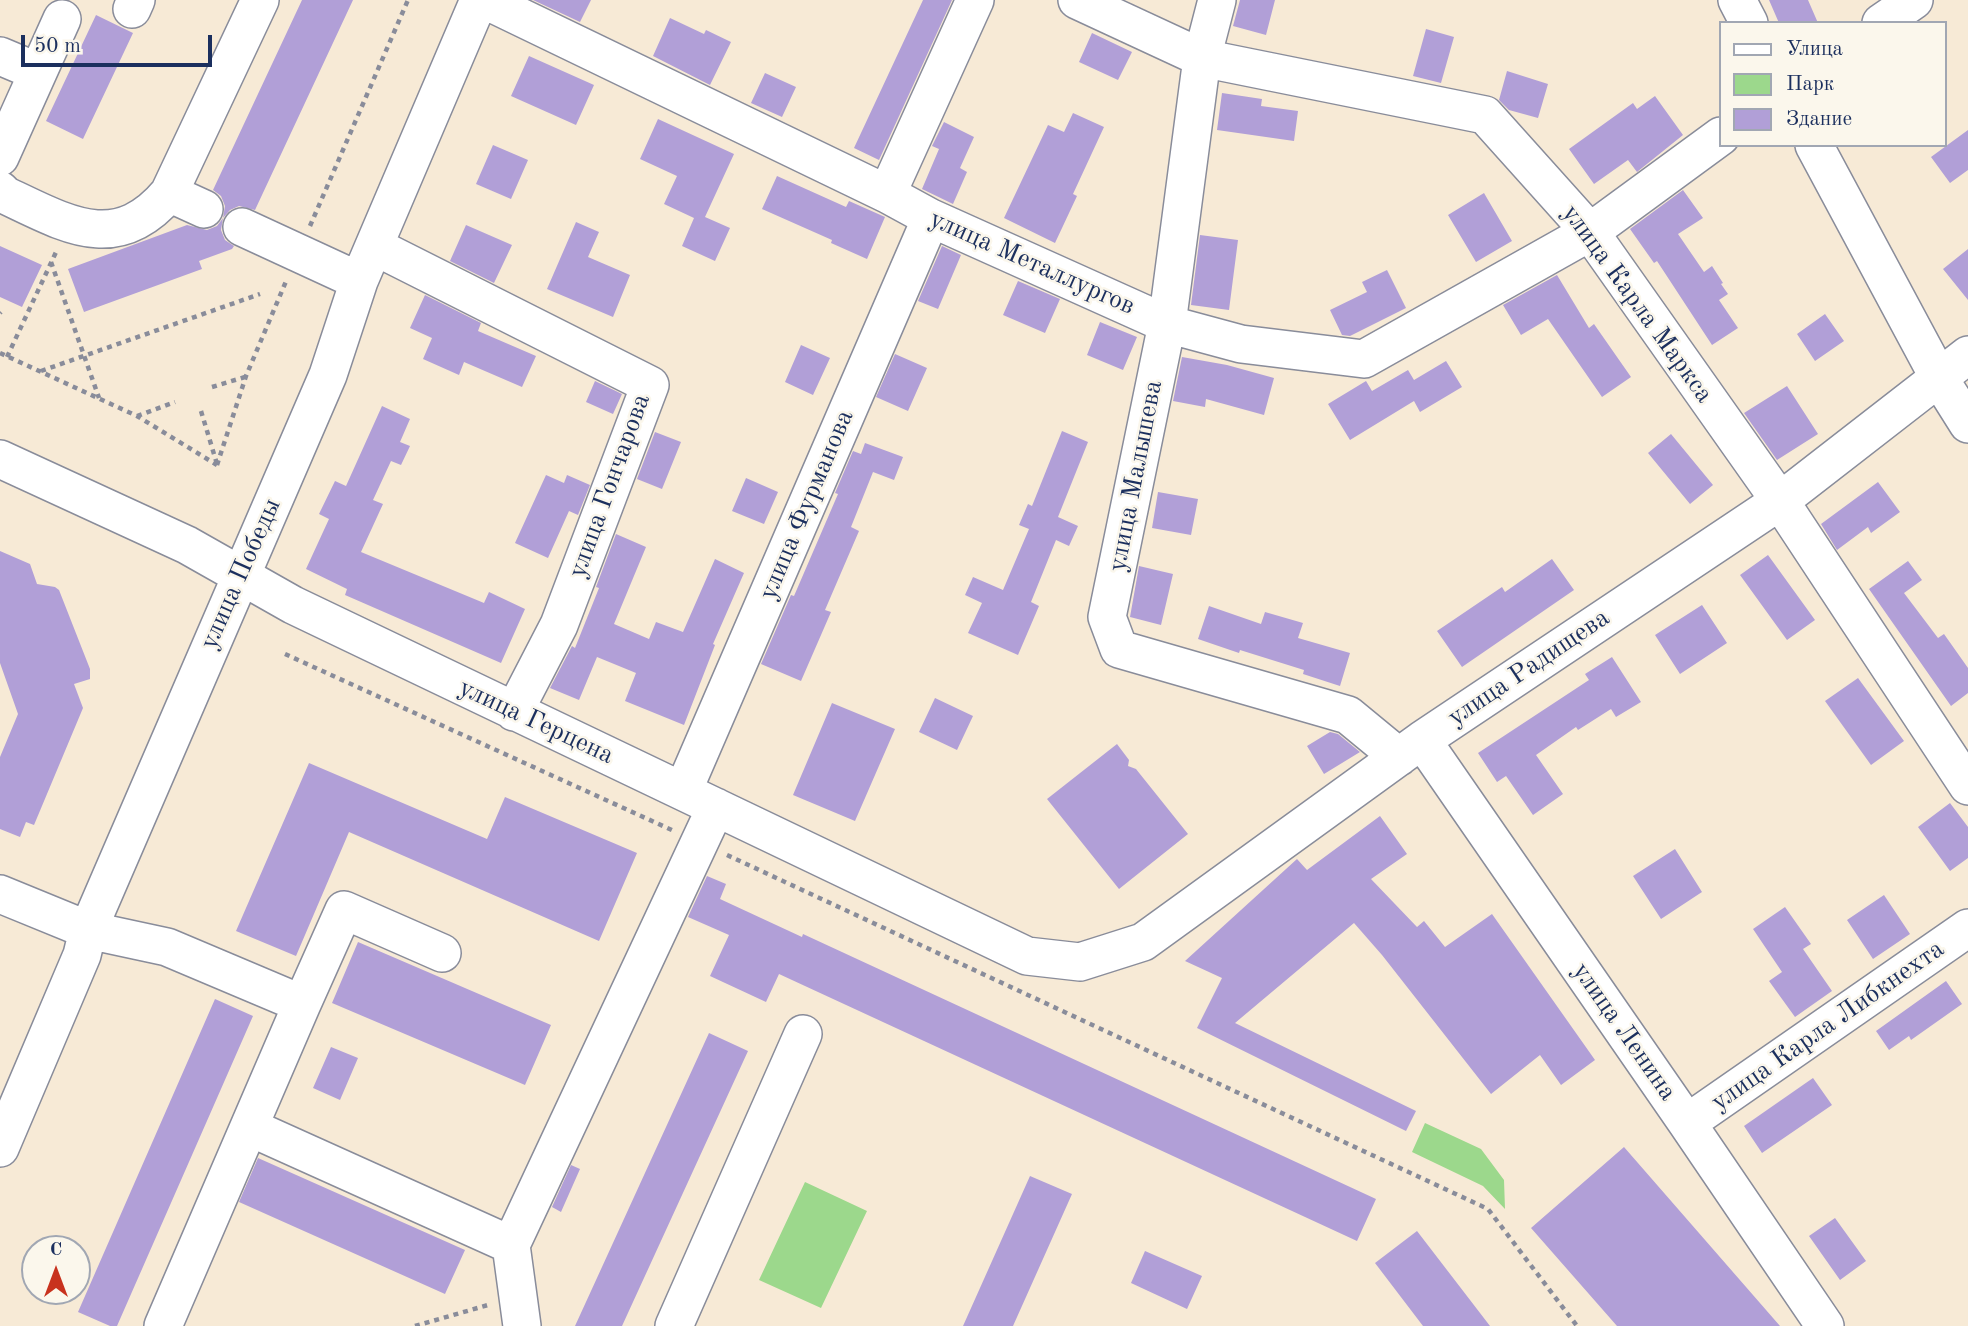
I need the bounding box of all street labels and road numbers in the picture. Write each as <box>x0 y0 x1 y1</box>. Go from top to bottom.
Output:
street label: улица Карла Маркса <box>1555 199 1719 409</box>
street label: улица Металлургов <box>924 204 1140 322</box>
street label: улица Малышева <box>1102 378 1170 574</box>
street label: улица Гончарова <box>562 390 658 582</box>
street label: улица Фурманова <box>753 405 861 605</box>
street label: улица Победы <box>194 494 288 654</box>
street label: улица Радищева <box>1442 602 1616 734</box>
street label: улица Герцена <box>453 672 619 772</box>
street label: улица Карла Либкнехта <box>1705 934 1951 1118</box>
street label: улица Ленина <box>1565 957 1683 1107</box>

